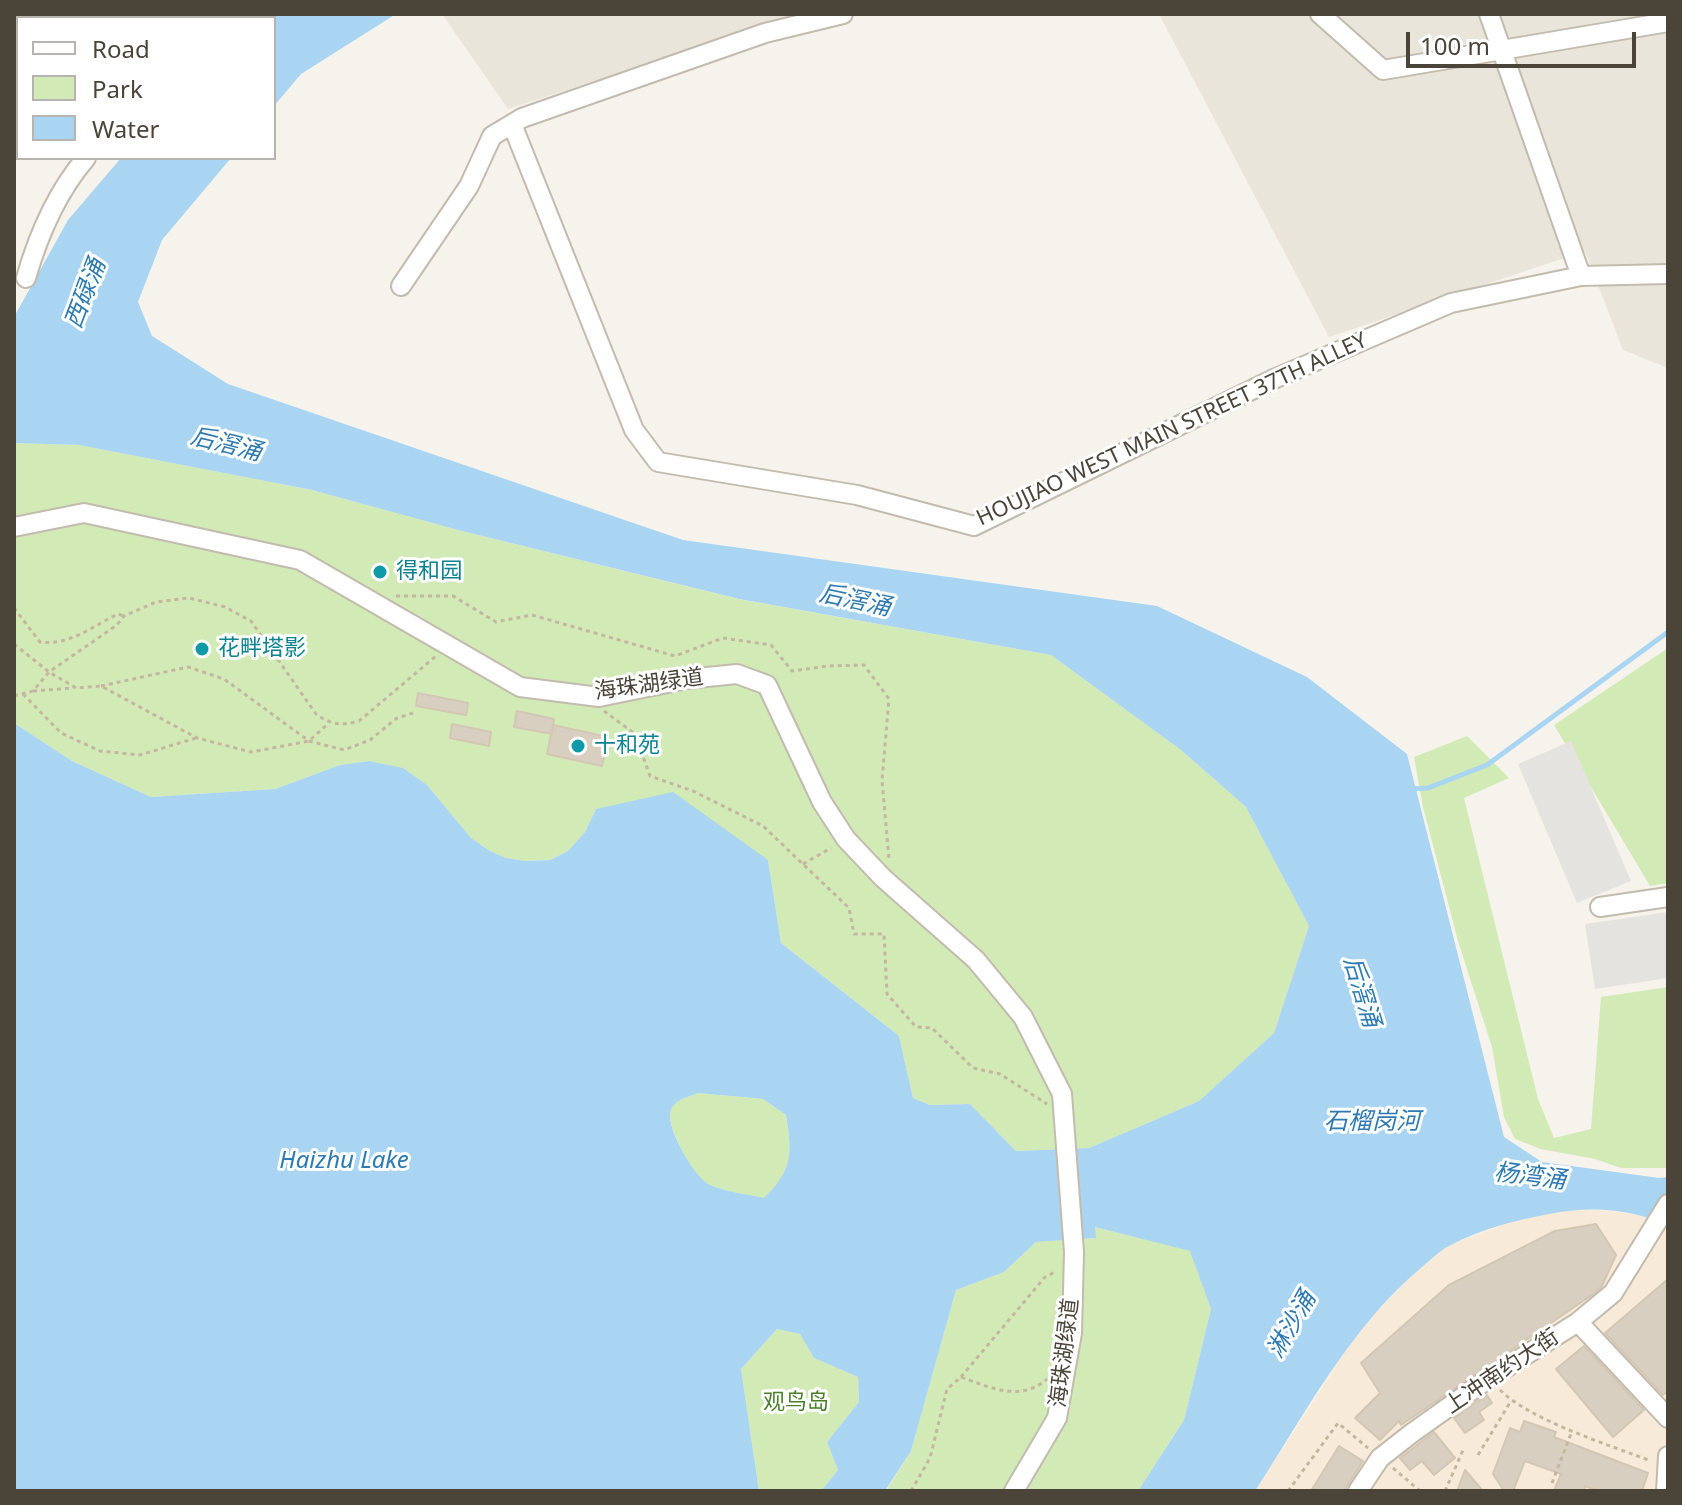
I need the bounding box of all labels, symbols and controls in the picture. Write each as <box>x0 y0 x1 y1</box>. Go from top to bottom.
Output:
legend <box>16 16 276 160</box>
scale bar <box>1410 16 1640 66</box>
text: 100 m <box>1420 29 1490 62</box>
text: Road <box>92 32 150 65</box>
text: Park <box>92 72 143 105</box>
text: Water <box>92 112 159 145</box>
water label: 西碌涌 <box>60 255 112 333</box>
street label: HOUJIAO WEST MAIN STREET 37TH ALLEY <box>973 328 1371 532</box>
water label: 后滘涌 <box>188 422 264 468</box>
place label: 得和园 <box>396 559 462 585</box>
marker: 得和园 <box>371 563 389 581</box>
water label: 后滘涌 <box>817 579 893 623</box>
place label: 花畔塔影 <box>218 636 306 662</box>
marker: 花畔塔影 <box>193 640 211 658</box>
street label: 海珠湖绿道 <box>593 664 705 706</box>
place label: 十和苑 <box>594 733 660 759</box>
marker: 十和苑 <box>569 737 587 755</box>
water label: 后滘涌 <box>1337 953 1385 1031</box>
water label: 石榴岗河 <box>1324 1108 1420 1136</box>
water label: Haizhu Lake <box>279 1147 409 1175</box>
water label: 杨湾涌 <box>1493 1158 1567 1196</box>
water label: 淋沙涌 <box>1262 1287 1322 1363</box>
street label: 海珠湖绿道 <box>1045 1297 1085 1409</box>
street label: 上冲南约大街 <box>1440 1324 1564 1420</box>
park label: 观鸟岛 <box>763 1390 829 1416</box>

